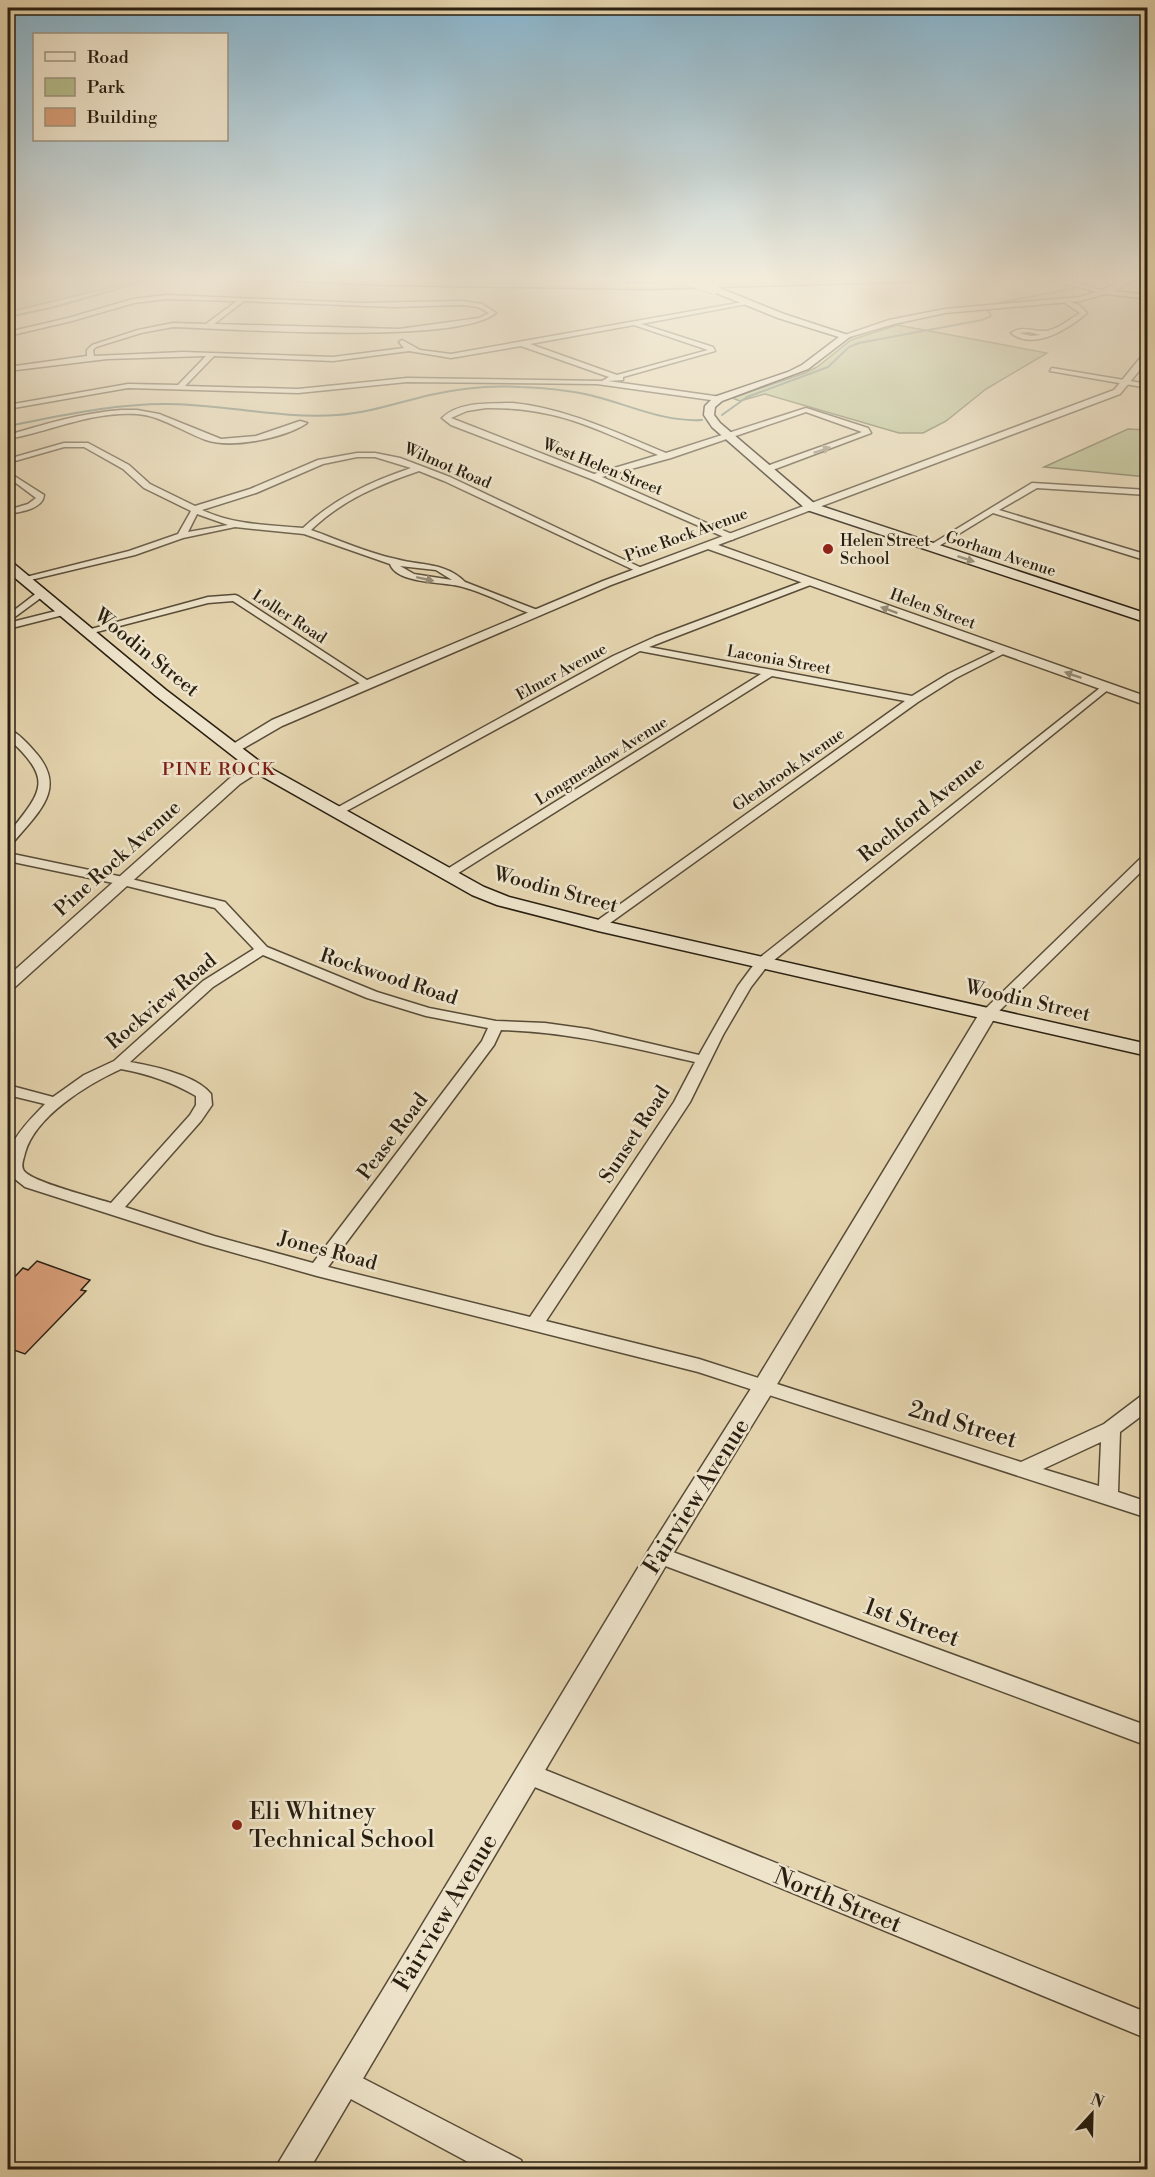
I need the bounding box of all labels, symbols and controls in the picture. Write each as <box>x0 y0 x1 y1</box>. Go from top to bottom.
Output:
legend <box>33 33 228 141</box>
text: Road <box>87 46 130 69</box>
text: Park <box>87 76 126 99</box>
text: Building <box>86 106 158 129</box>
street label: West Helen Street <box>539 433 666 500</box>
street label: Wilmot Road <box>400 438 494 493</box>
one-way arrow <box>813 444 831 454</box>
street label: Pine Rock Avenue <box>622 503 751 566</box>
street label: Gorham Avenue <box>943 527 1059 581</box>
place label: Helen Street School <box>840 531 930 569</box>
marker: Helen Street School <box>821 542 835 556</box>
one-way arrow <box>957 554 975 564</box>
one-way arrow <box>416 575 435 584</box>
street label: Helen Street <box>887 584 979 634</box>
street label: Loller Road <box>249 585 330 648</box>
street label: Woodin Street <box>88 603 204 703</box>
one-way arrow <box>880 604 898 614</box>
street label: Elmer Avenue <box>513 639 610 705</box>
street label: Laconia Street <box>725 641 833 679</box>
one-way arrow <box>1063 670 1081 680</box>
street label: Longmeadow Avenue <box>532 712 671 810</box>
street label: Glenbrook Avenue <box>729 724 849 816</box>
street label: Rochford Avenue <box>854 752 990 869</box>
district label: PINE ROCK <box>162 758 276 781</box>
street label: Pine Rock Avenue <box>49 796 187 923</box>
street label: Woodin Street <box>490 862 620 919</box>
street label: Rockwood Road <box>317 943 461 1012</box>
street label: Rockview Road <box>102 948 223 1056</box>
street label: Woodin Street <box>962 975 1093 1028</box>
street label: Sunset Road <box>594 1081 676 1188</box>
street label: Pease Road <box>353 1088 434 1185</box>
street label: Jones Road <box>275 1226 380 1277</box>
street label: 2nd Street <box>905 1394 1021 1456</box>
street label: Fairview Avenue <box>637 1413 757 1580</box>
street label: 1st Street <box>860 1592 964 1654</box>
place label: Eli Whitney Technical School <box>249 1797 435 1855</box>
marker: Eli Whitney Technical School <box>230 1818 244 1832</box>
street label: Fairview Avenue <box>387 1828 505 1997</box>
street label: North Street <box>769 1862 906 1940</box>
north arrow <box>1062 2084 1122 2144</box>
text: N <box>1088 2089 1107 2113</box>

